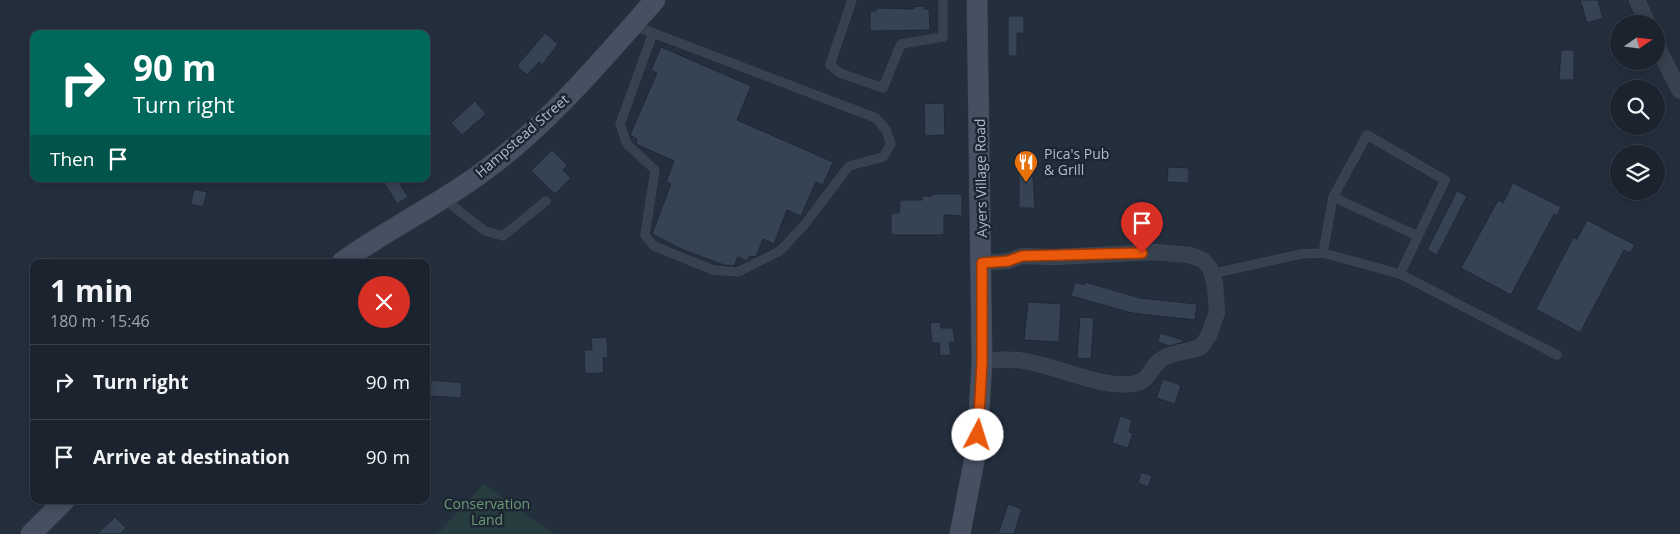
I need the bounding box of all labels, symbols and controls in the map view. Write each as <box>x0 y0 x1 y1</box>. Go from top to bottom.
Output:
north arrow <box>1610 15 1665 70</box>
map controls <box>1610 15 1665 200</box>
text: 90 m <box>133 44 216 91</box>
icon: right <box>50 50 115 115</box>
button: search <box>1610 80 1665 135</box>
text: Turn right <box>133 89 235 119</box>
street label: Hampstead Street <box>471 90 573 182</box>
street label: Ayers Village Road <box>970 118 991 238</box>
place label: Pica's Pub & Grill <box>1044 144 1109 179</box>
icon: arrive <box>104 145 132 173</box>
button: layers <box>1610 145 1665 200</box>
text: Then <box>50 146 94 172</box>
restaurant icon: Pica's Pub & Grill <box>1013 149 1039 183</box>
pin <box>1121 202 1163 253</box>
icon: arrive <box>1128 209 1156 237</box>
text: 1 min <box>50 270 133 311</box>
button: close <box>358 276 410 328</box>
text: 180 m · 15:46 <box>50 310 150 332</box>
icon: right <box>50 368 78 396</box>
text: Turn right <box>93 369 188 395</box>
text: 90 m <box>366 369 410 395</box>
position arrow <box>951 408 1003 460</box>
icon: arrive <box>50 443 78 471</box>
text: Arrive at destination <box>93 444 290 470</box>
text: 90 m <box>366 444 410 470</box>
park label: Conservation Land <box>444 494 530 529</box>

